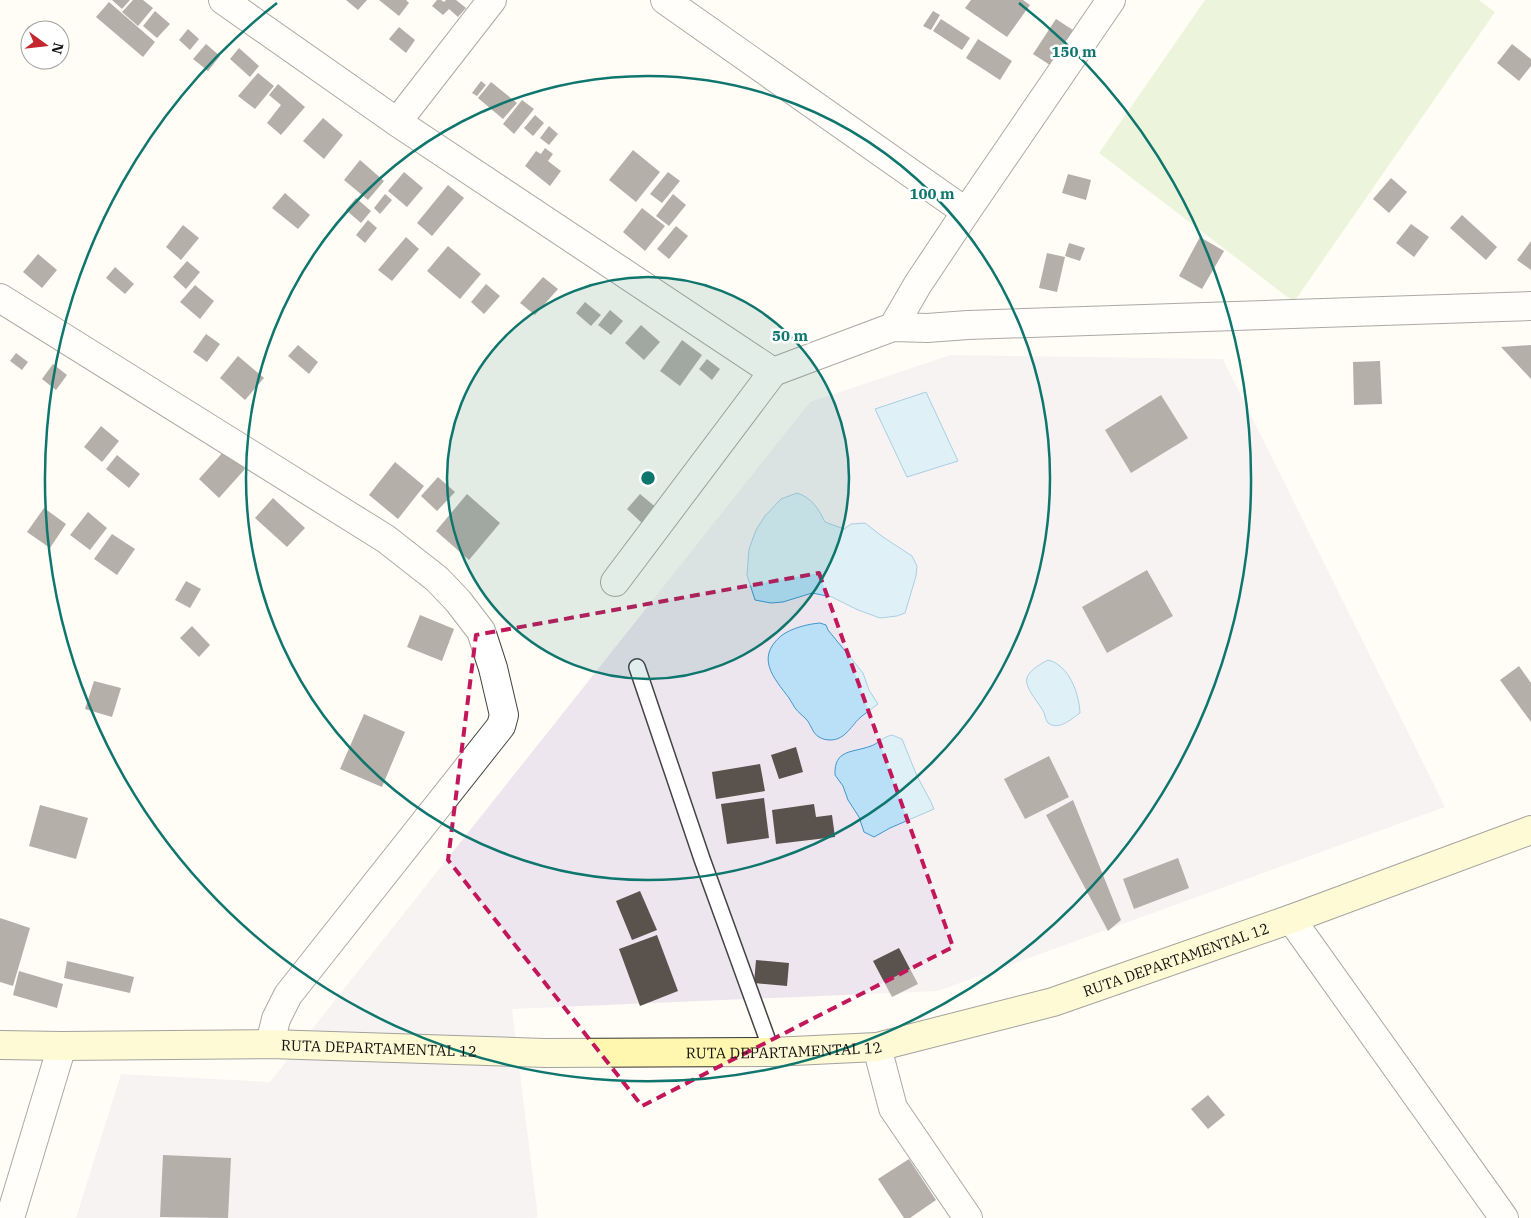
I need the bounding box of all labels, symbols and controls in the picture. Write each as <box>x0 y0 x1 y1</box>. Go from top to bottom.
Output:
north arrow <box>20 20 70 70</box>
text: N <box>47 41 68 56</box>
text: 150 m <box>1051 42 1097 61</box>
text: 100 m <box>909 184 955 203</box>
text: 50 m <box>772 326 808 345</box>
centre of rings <box>639 469 657 487</box>
street label: RUTA DEPARTAMENTAL 12 <box>1080 918 1271 1000</box>
street label: RUTA DEPARTAMENTAL 12 <box>281 1035 477 1060</box>
street label: RUTA DEPARTAMENTAL 12 <box>686 1037 884 1062</box>

